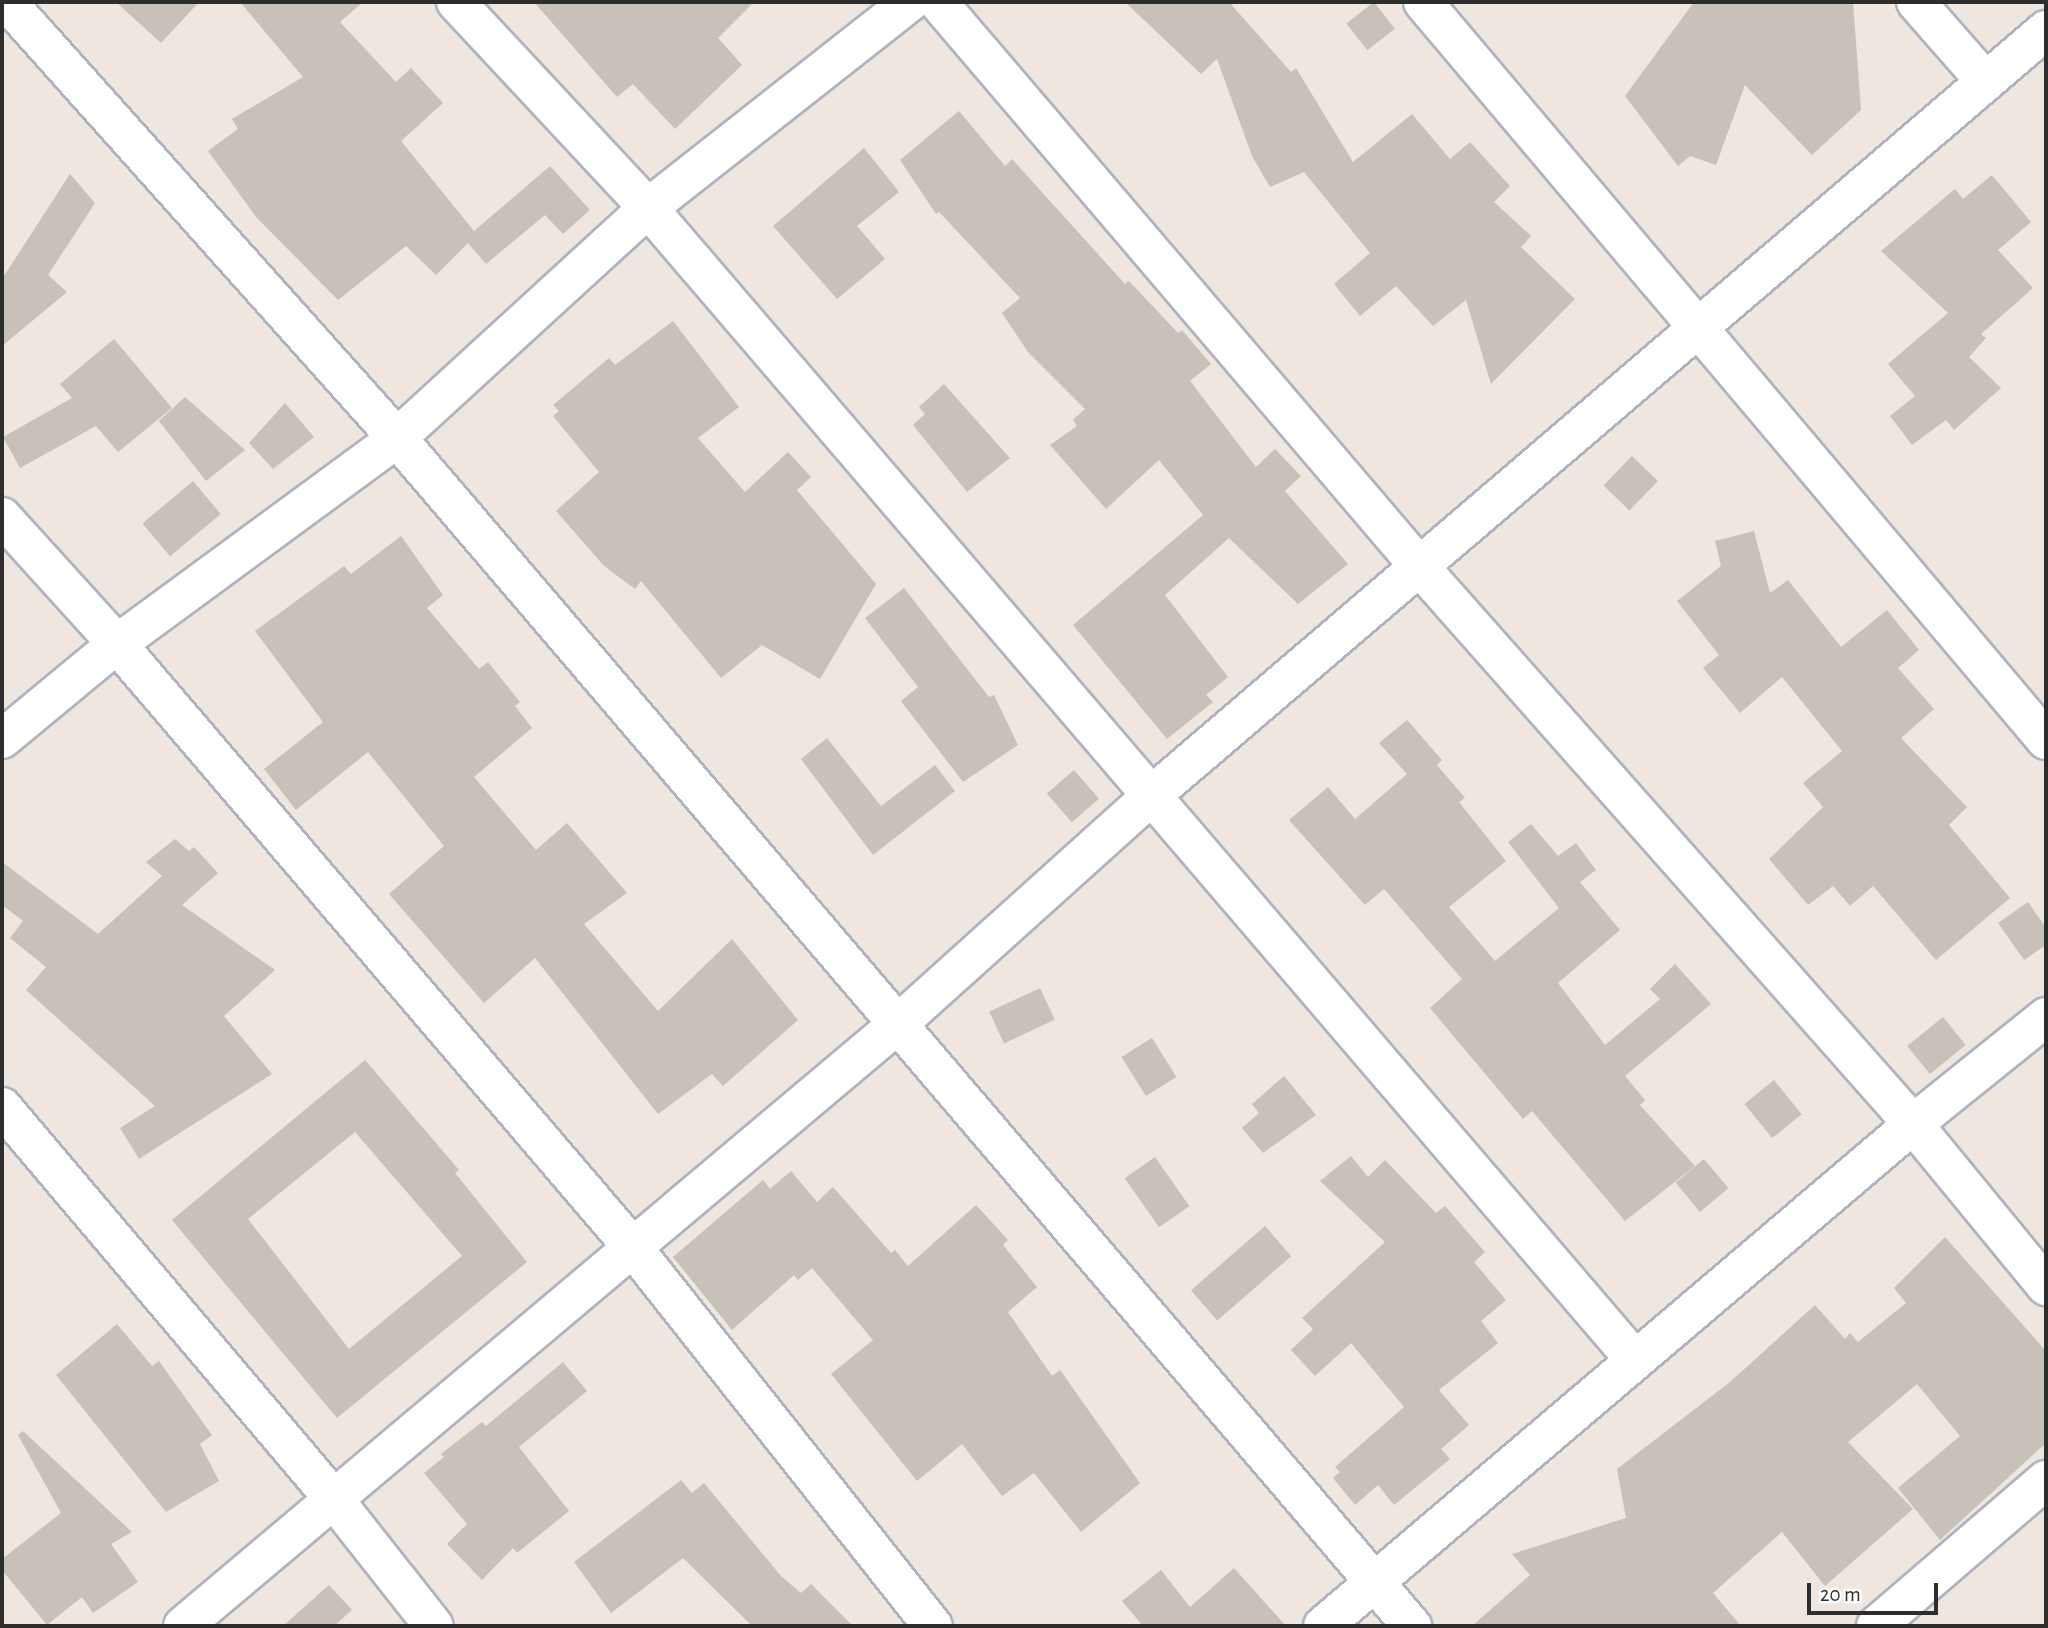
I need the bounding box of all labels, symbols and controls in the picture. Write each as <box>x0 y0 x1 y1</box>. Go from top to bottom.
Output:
scale bar <box>1810 1568 1941 1612</box>
text: 20 m <box>1820 1584 1861 1605</box>

